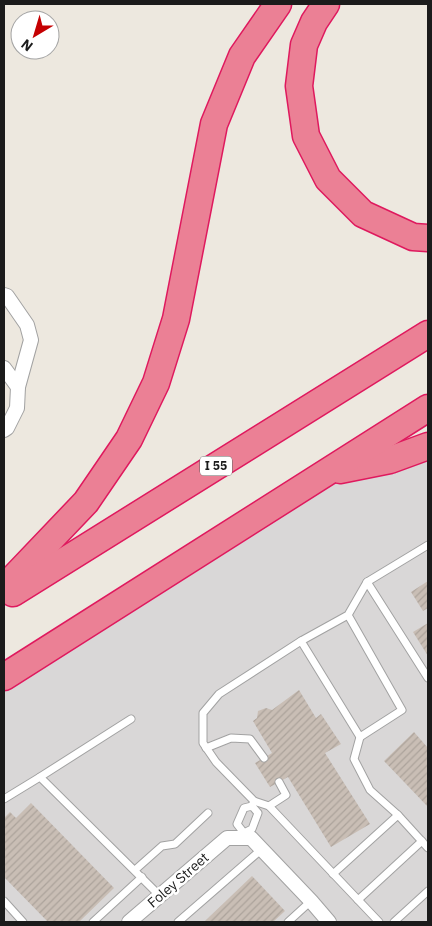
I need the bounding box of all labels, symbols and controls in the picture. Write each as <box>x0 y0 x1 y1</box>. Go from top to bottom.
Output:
north arrow <box>10 10 60 60</box>
text: N <box>17 35 37 55</box>
road number: I 55 <box>200 456 232 476</box>
street label: Foley Street <box>144 848 212 912</box>

